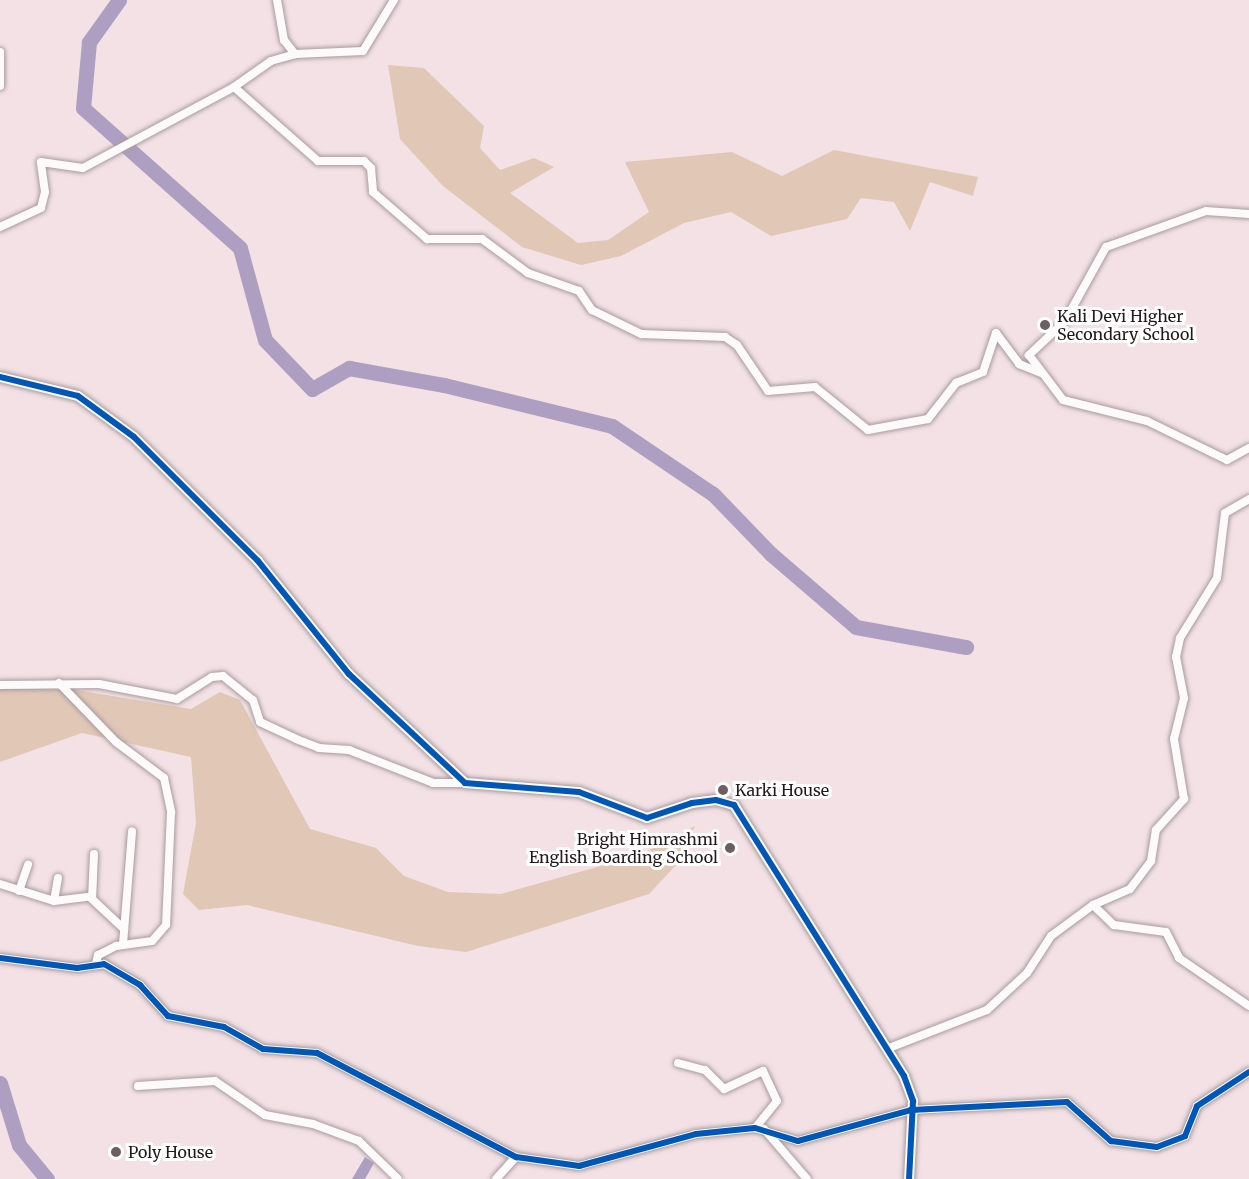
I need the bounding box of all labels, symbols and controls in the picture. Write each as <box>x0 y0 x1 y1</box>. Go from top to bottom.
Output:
place label: Kali Devi Higher Secondary School <box>1057 306 1194 344</box>
marker: Kali Devi Higher Secondary School <box>1038 318 1052 332</box>
place label: Karki House <box>735 780 829 800</box>
marker: Karki House <box>716 783 730 797</box>
place label: Bright Himrashmi English Boarding School <box>529 829 718 867</box>
marker: Bright Himrashmi English Boarding School <box>723 841 737 855</box>
place label: Poly House <box>128 1142 213 1162</box>
marker: Poly House <box>109 1145 123 1159</box>

